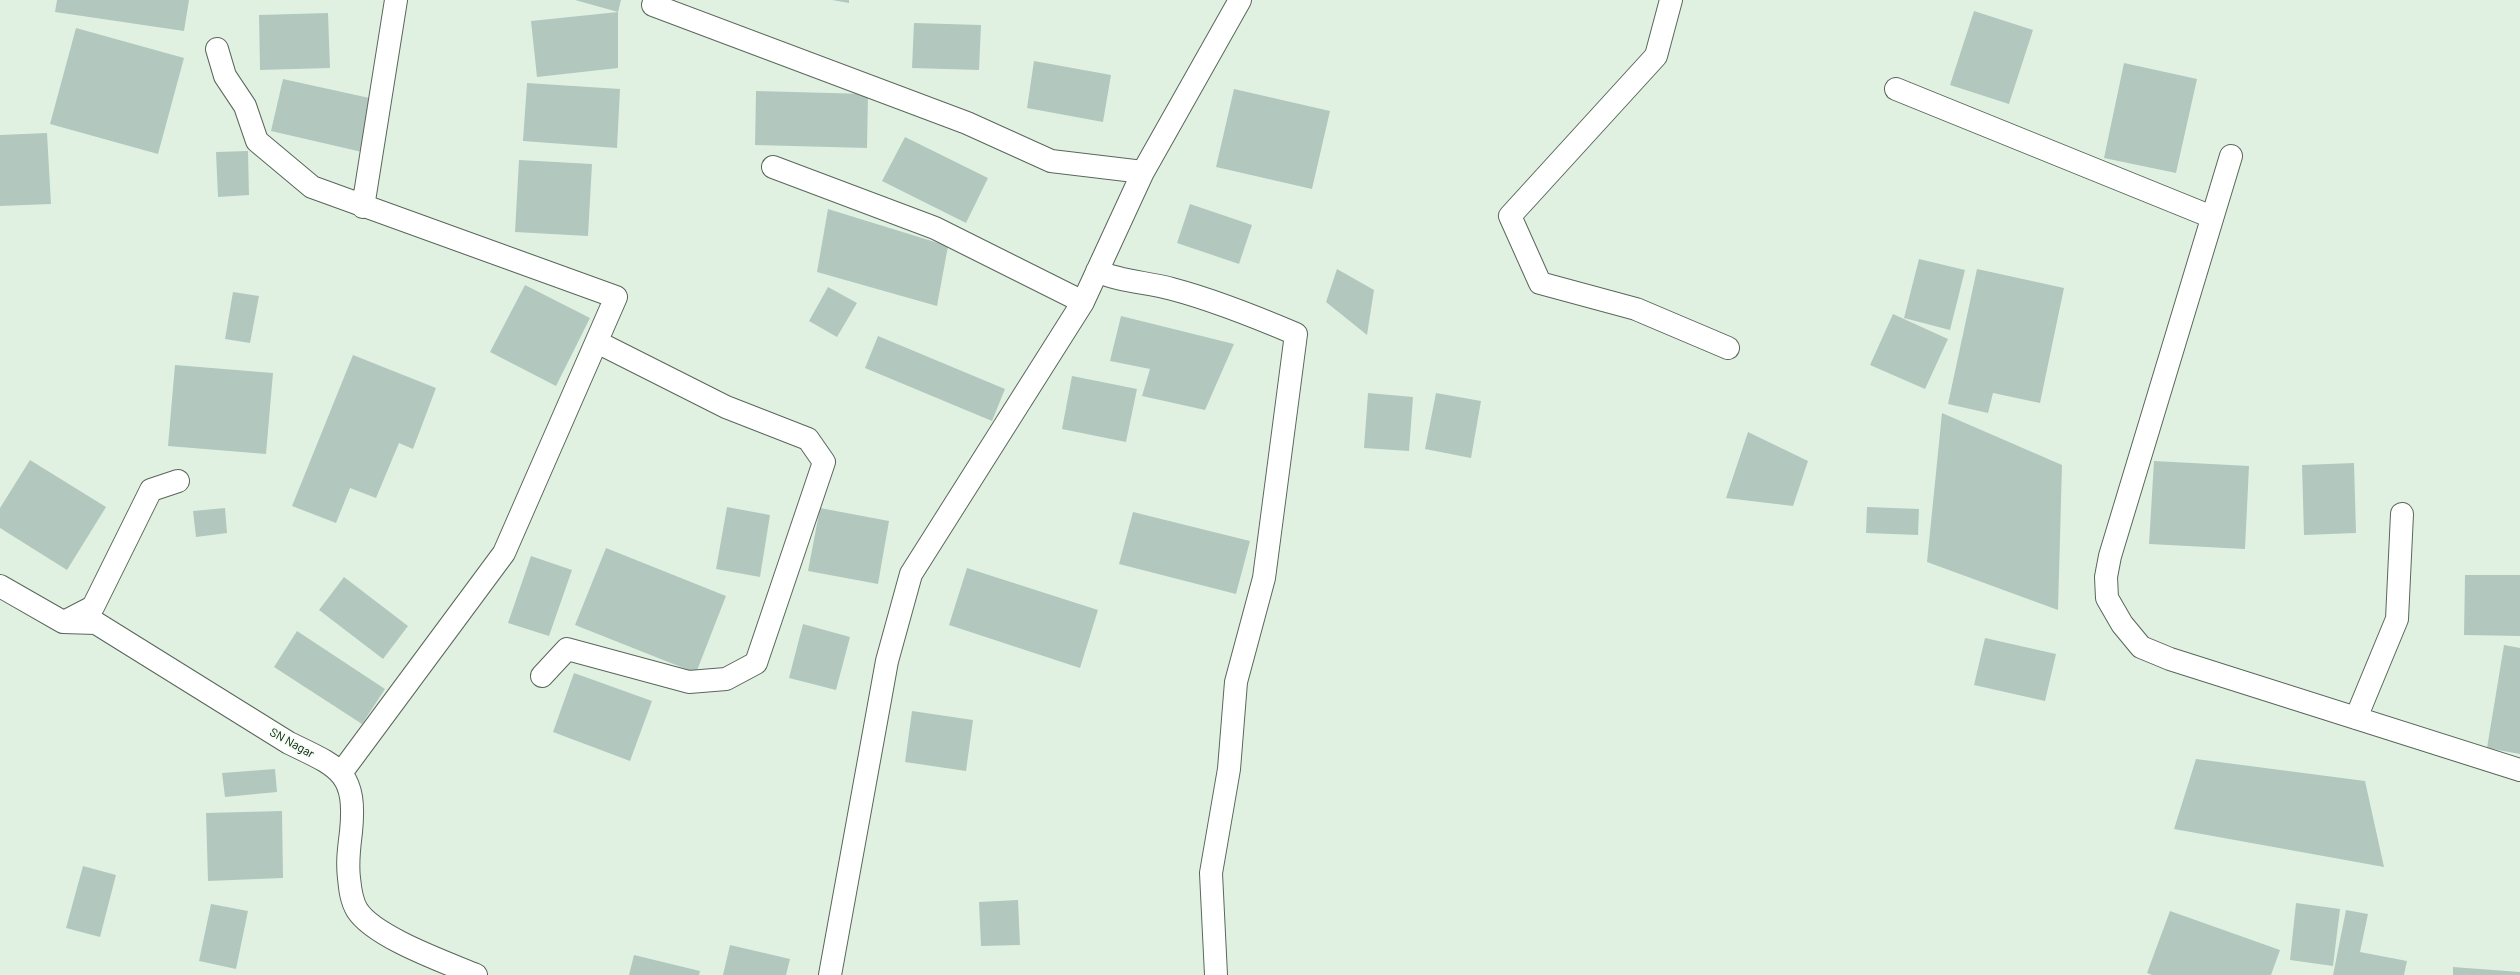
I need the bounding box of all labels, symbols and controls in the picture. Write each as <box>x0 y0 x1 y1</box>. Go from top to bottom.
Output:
street label: SN Nagar <box>267 725 317 761</box>

